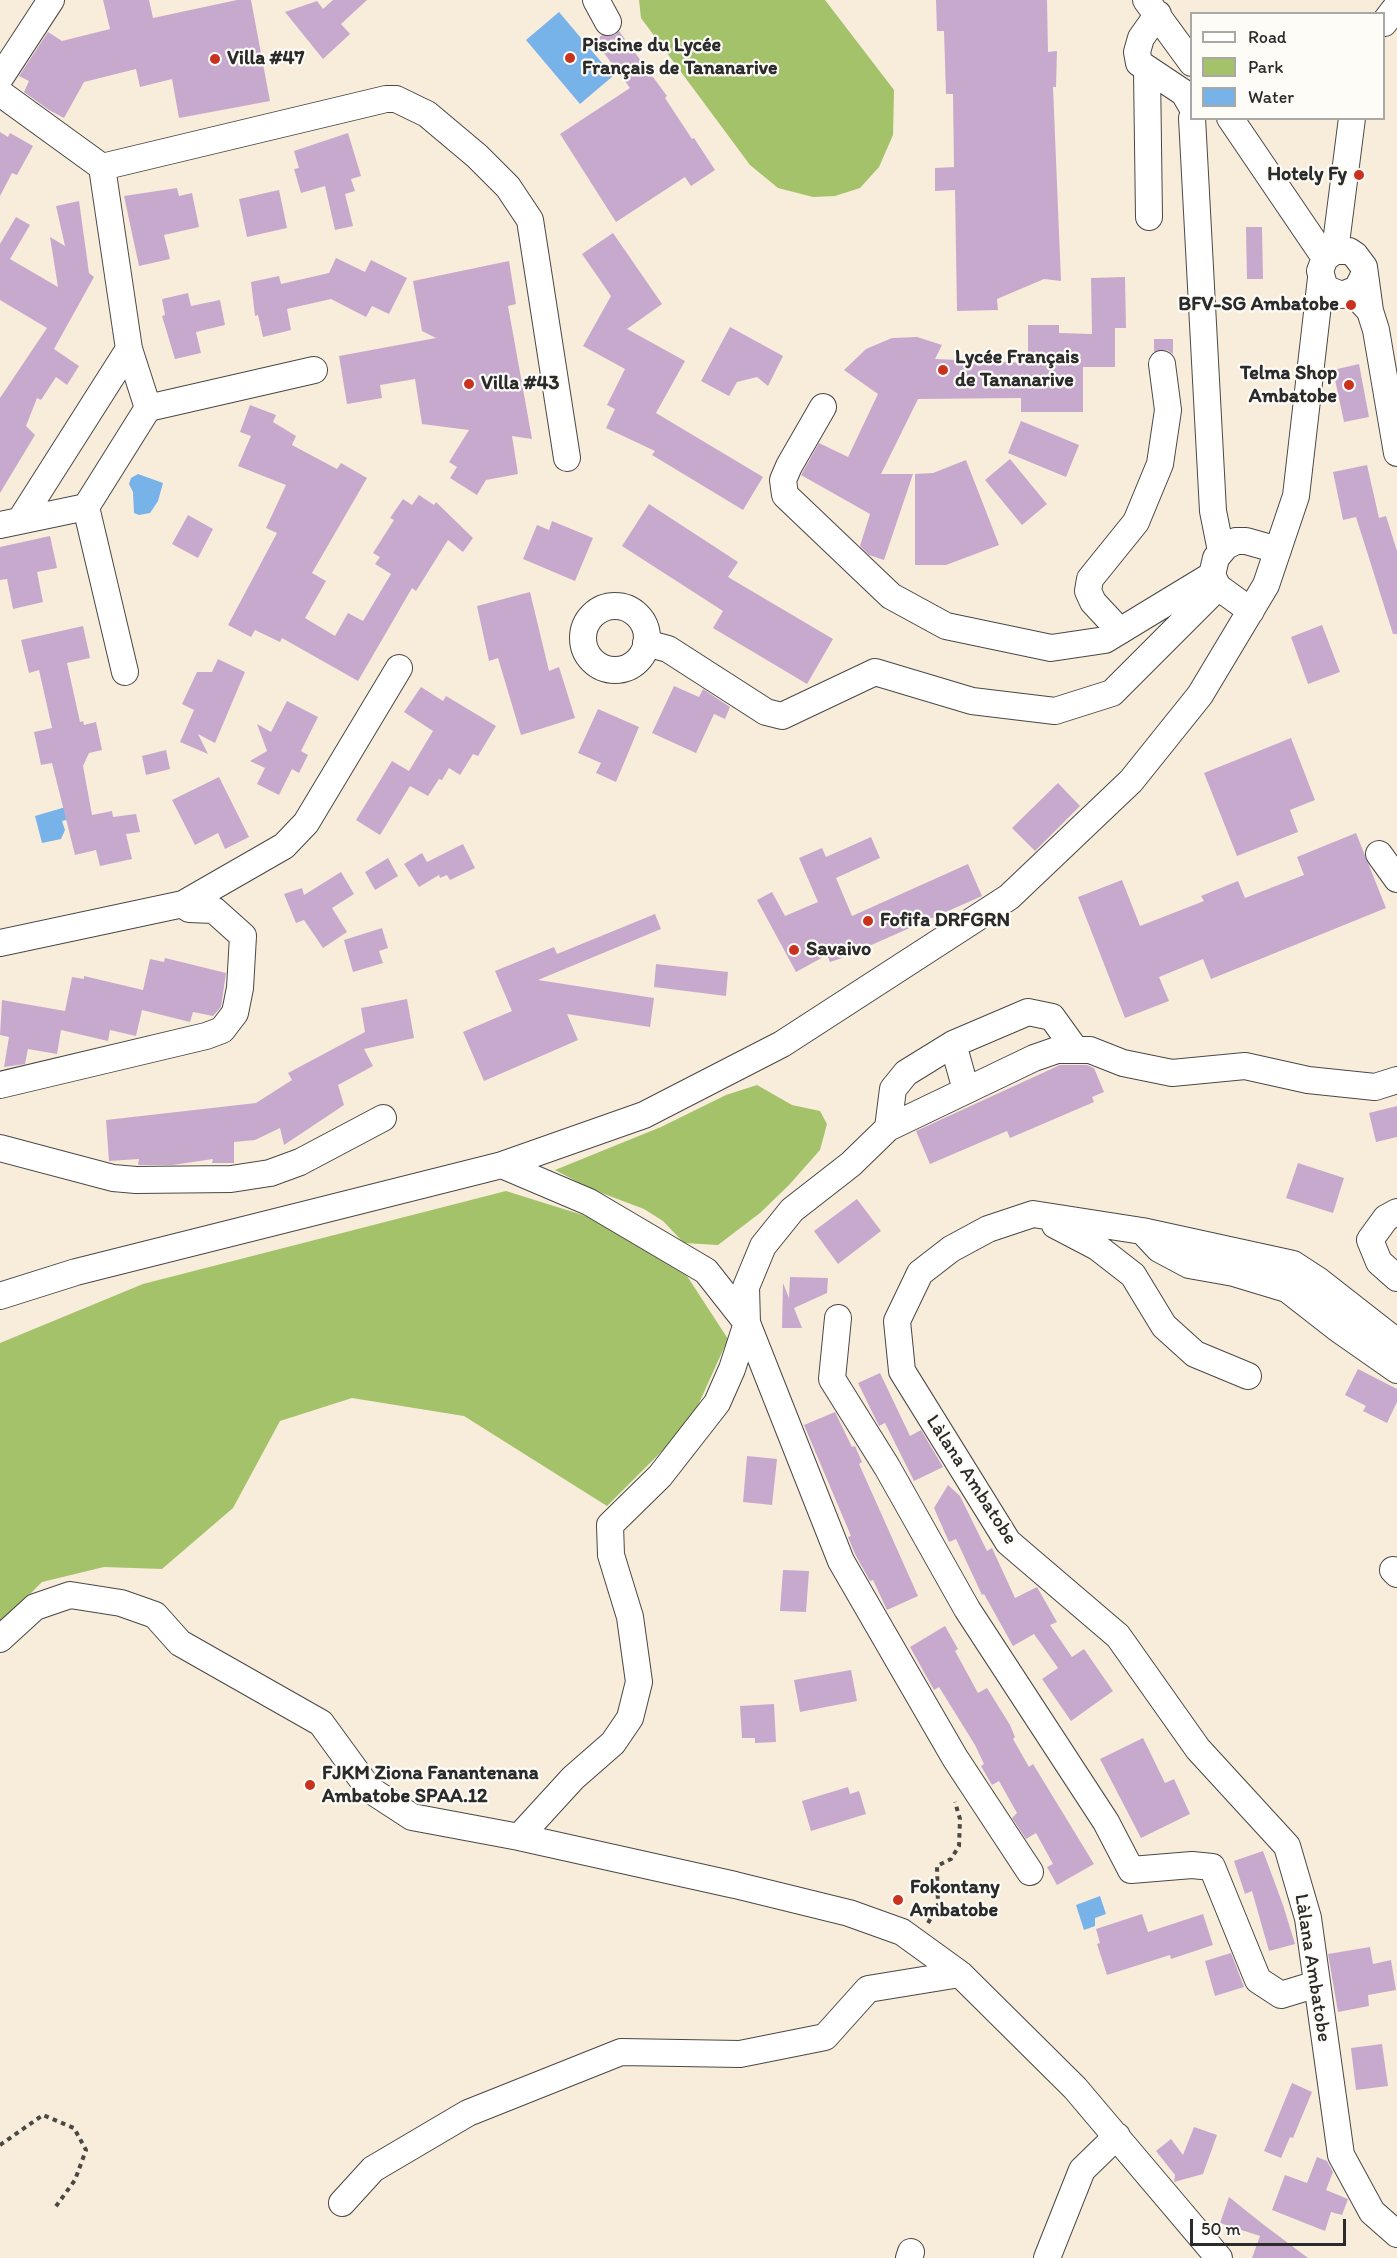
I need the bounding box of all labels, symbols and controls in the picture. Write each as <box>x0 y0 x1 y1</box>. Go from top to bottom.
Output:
legend <box>1190 12 1385 120</box>
text: Road <box>1248 26 1287 48</box>
place label: Piscine du Lycée Français de Tananarive <box>582 34 778 81</box>
place label: Villa #47 <box>227 47 305 71</box>
marker: Piscine du Lycée Français de Tananarive <box>563 51 577 65</box>
marker: Villa #47 <box>208 52 222 66</box>
text: Park <box>1248 56 1283 78</box>
text: Water <box>1248 86 1294 108</box>
place label: Hotely Fy <box>1267 163 1347 187</box>
marker: Hotely Fy <box>1352 168 1366 182</box>
place label: BFV-SG Ambatobe <box>1178 293 1339 317</box>
marker: BFV-SG Ambatobe <box>1344 298 1358 312</box>
place label: Lycée Français de Tananarive <box>955 346 1079 393</box>
place label: Telma Shop Ambatobe <box>1240 362 1337 409</box>
marker: Lycée Français de Tananarive <box>936 363 950 377</box>
place label: Villa #43 <box>481 372 560 396</box>
marker: Villa #43 <box>462 377 476 391</box>
marker: Telma Shop Ambatobe <box>1342 378 1356 392</box>
place label: Fofifa DRFGRN <box>880 909 1010 933</box>
marker: Fofifa DRFGRN <box>861 914 875 928</box>
place label: Savaivo <box>806 938 871 962</box>
marker: Savaivo <box>787 943 801 957</box>
street label: Làlana Ambatobe <box>920 1411 1022 1549</box>
place label: FJKM Ziona Fanantenana Ambatobe SPAA.12 <box>322 1762 538 1809</box>
marker: FJKM Ziona Fanantenana Ambatobe SPAA.12 <box>303 1778 317 1792</box>
place label: Fokontany Ambatobe <box>910 1876 1000 1923</box>
street label: Làlana Ambatobe <box>1288 1892 1336 2044</box>
marker: Fokontany Ambatobe <box>891 1893 905 1907</box>
scale bar <box>1193 2207 1349 2245</box>
text: 50 m <box>1201 2218 1241 2240</box>

